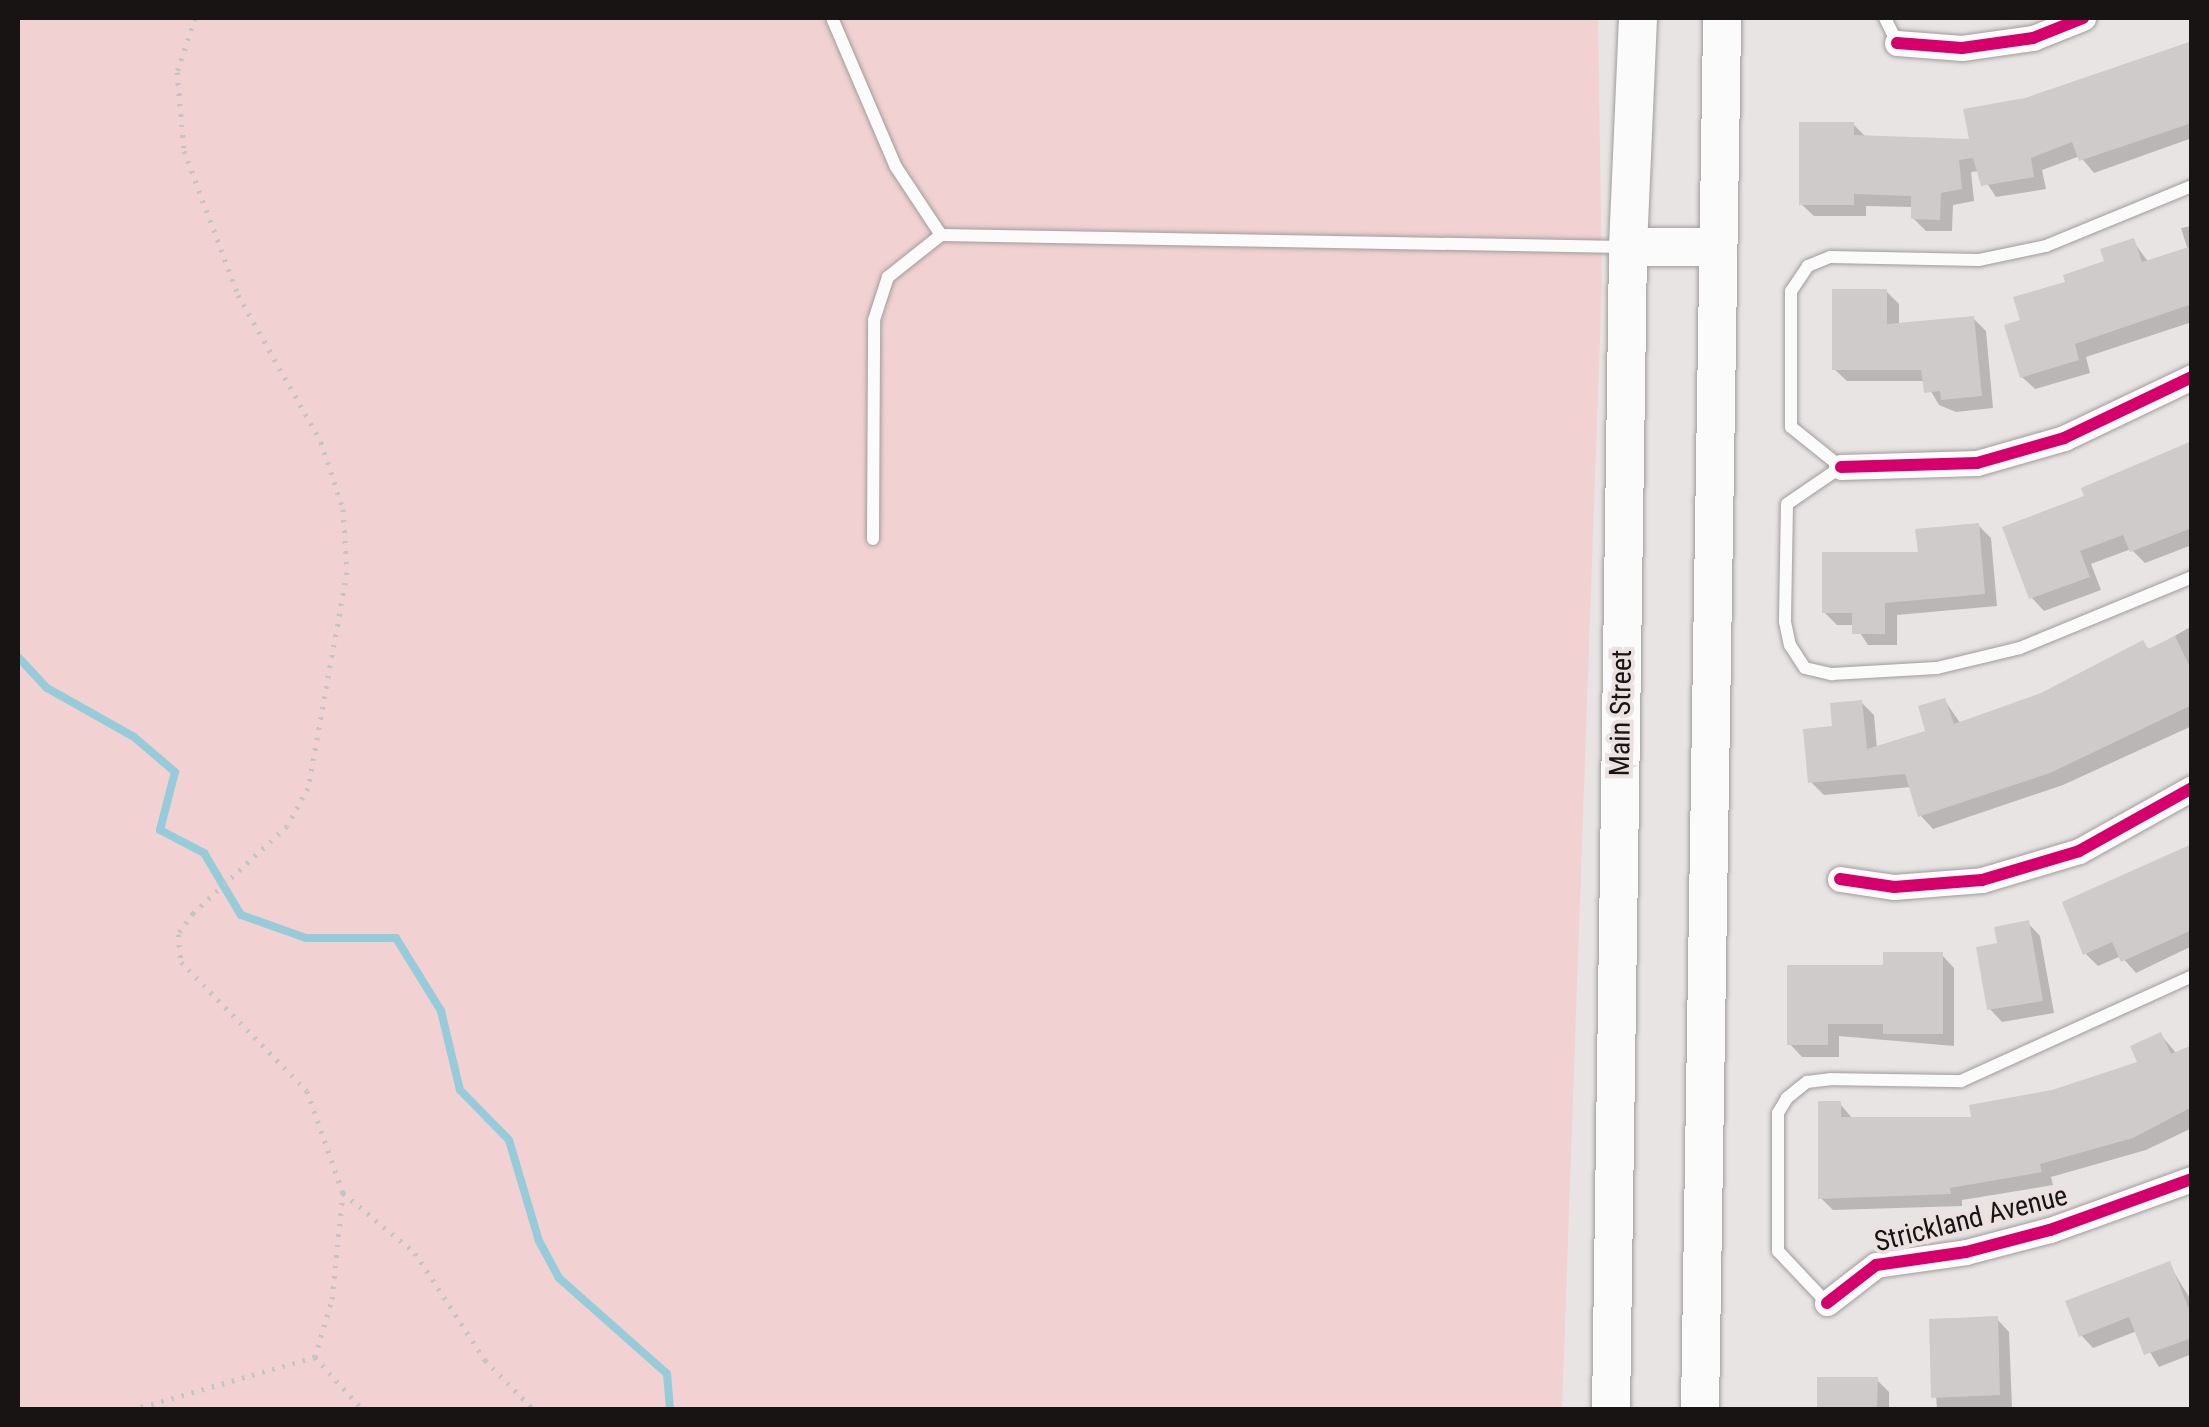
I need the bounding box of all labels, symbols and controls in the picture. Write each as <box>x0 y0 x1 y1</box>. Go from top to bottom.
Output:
street label: Main Street <box>1603 649 1639 777</box>
street label: Strickland Avenue <box>1871 1179 2071 1259</box>

